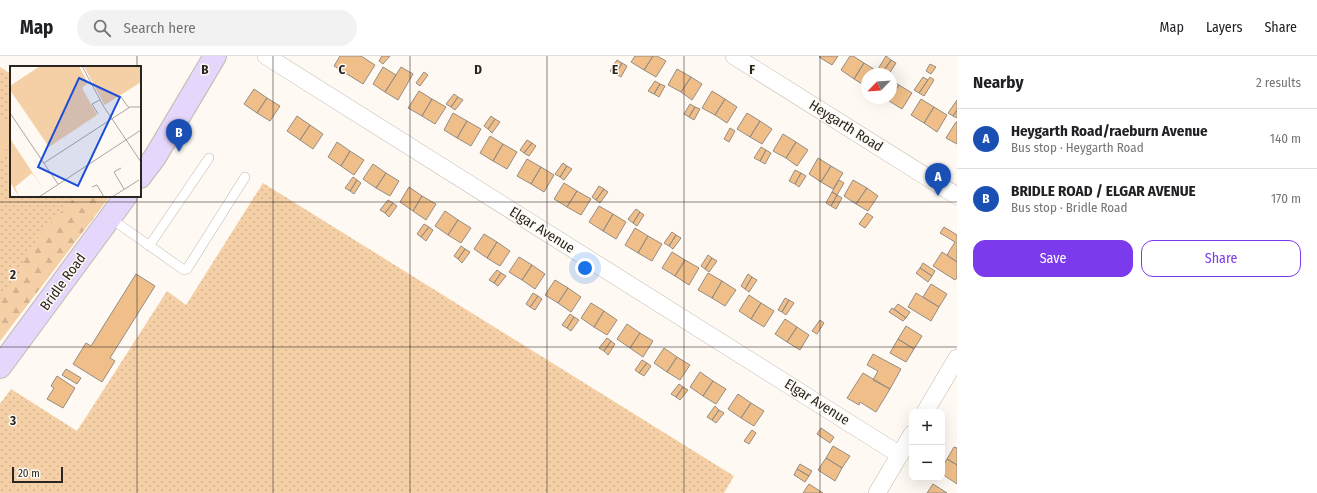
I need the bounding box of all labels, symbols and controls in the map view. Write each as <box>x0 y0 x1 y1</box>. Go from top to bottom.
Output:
search box <box>77 10 357 46</box>
text: Map <box>20 16 53 39</box>
icon: search <box>91 17 113 39</box>
text: Search here <box>123 19 196 37</box>
text: Map <box>1160 19 1184 36</box>
text: Layers <box>1206 19 1242 36</box>
text: Share <box>1264 19 1297 36</box>
text: B <box>201 62 209 77</box>
text: C <box>339 62 346 77</box>
text: D <box>474 62 482 77</box>
text: E <box>612 62 618 77</box>
text: F <box>749 62 755 77</box>
inset map <box>10 66 141 197</box>
north arrow <box>861 68 897 104</box>
text: Nearby <box>973 72 1024 93</box>
text: 2 results <box>1256 75 1301 90</box>
street label: Heygarth Road <box>806 97 886 155</box>
pin: B <box>166 119 192 152</box>
text: Heygarth Road/raeburn Avenue <box>1011 122 1208 140</box>
text: A <box>982 131 990 146</box>
text: 140 m <box>1270 131 1301 146</box>
text: Bus stop · Heygarth Road <box>1011 140 1144 155</box>
pin: A <box>925 163 951 196</box>
text: BRIDLE ROAD / ELGAR AVENUE <box>1011 182 1196 200</box>
text: B <box>982 191 990 206</box>
text: 170 m <box>1271 191 1301 206</box>
text: Bus stop · Bridle Road <box>1011 200 1127 215</box>
street label: Elgar Avenue <box>506 203 578 257</box>
button: Save <box>973 240 1133 277</box>
button: Share <box>1141 240 1301 277</box>
street label: Bridle Road <box>37 250 89 314</box>
your location <box>575 258 595 278</box>
text: 2 <box>9 267 16 282</box>
street label: Elgar Avenue <box>781 375 853 429</box>
map controls <box>909 409 945 481</box>
button: + <box>909 409 945 445</box>
text: 3 <box>9 413 16 428</box>
button: − <box>909 445 945 481</box>
scale bar <box>12 465 63 484</box>
text: 20 m <box>18 467 40 480</box>

